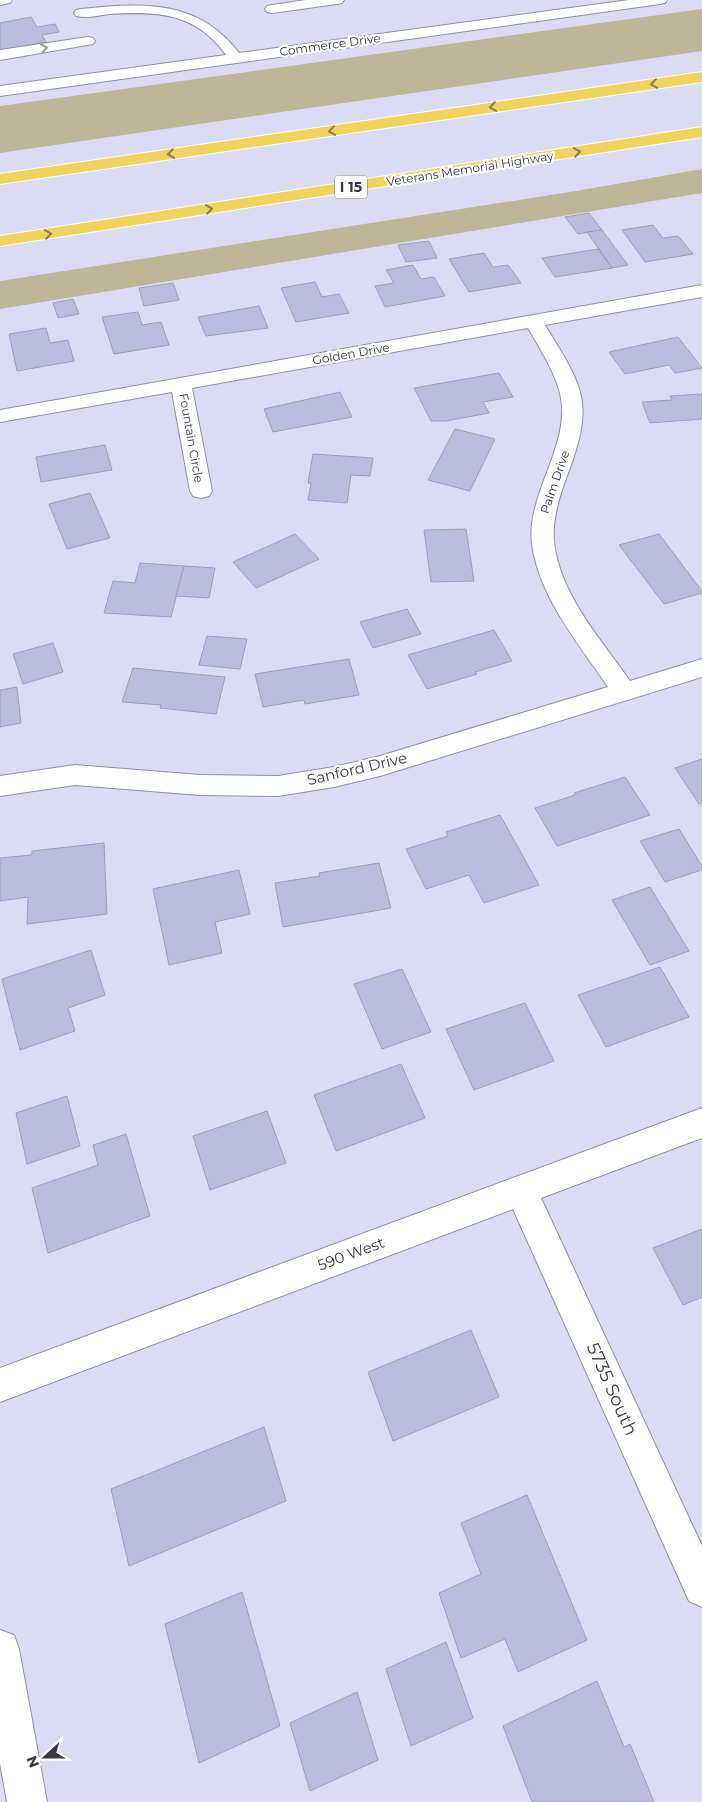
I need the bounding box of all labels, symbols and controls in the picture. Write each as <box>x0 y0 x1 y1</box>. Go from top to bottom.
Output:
street label: Commerce Drive <box>279 30 381 59</box>
one-way arrow <box>40 43 48 54</box>
one-way arrow <box>649 78 657 89</box>
one-way arrow <box>489 102 497 112</box>
one-way arrow <box>328 125 336 136</box>
one-way arrow <box>573 147 581 158</box>
street label: Veterans Memorial Highway <box>385 148 555 189</box>
one-way arrow <box>167 149 176 159</box>
road number: I 15 <box>335 176 367 198</box>
one-way arrow <box>205 204 213 215</box>
one-way arrow <box>45 229 53 240</box>
street label: Golden Drive <box>311 339 391 368</box>
street label: Fountain Circle <box>176 392 207 484</box>
street label: Palm Drive <box>537 448 572 516</box>
street label: Sanford Drive <box>305 748 409 789</box>
street label: 590 West <box>315 1233 387 1274</box>
street label: 5735 South <box>582 1339 642 1439</box>
north arrow <box>20 1732 70 1782</box>
text: N <box>22 1753 43 1770</box>

